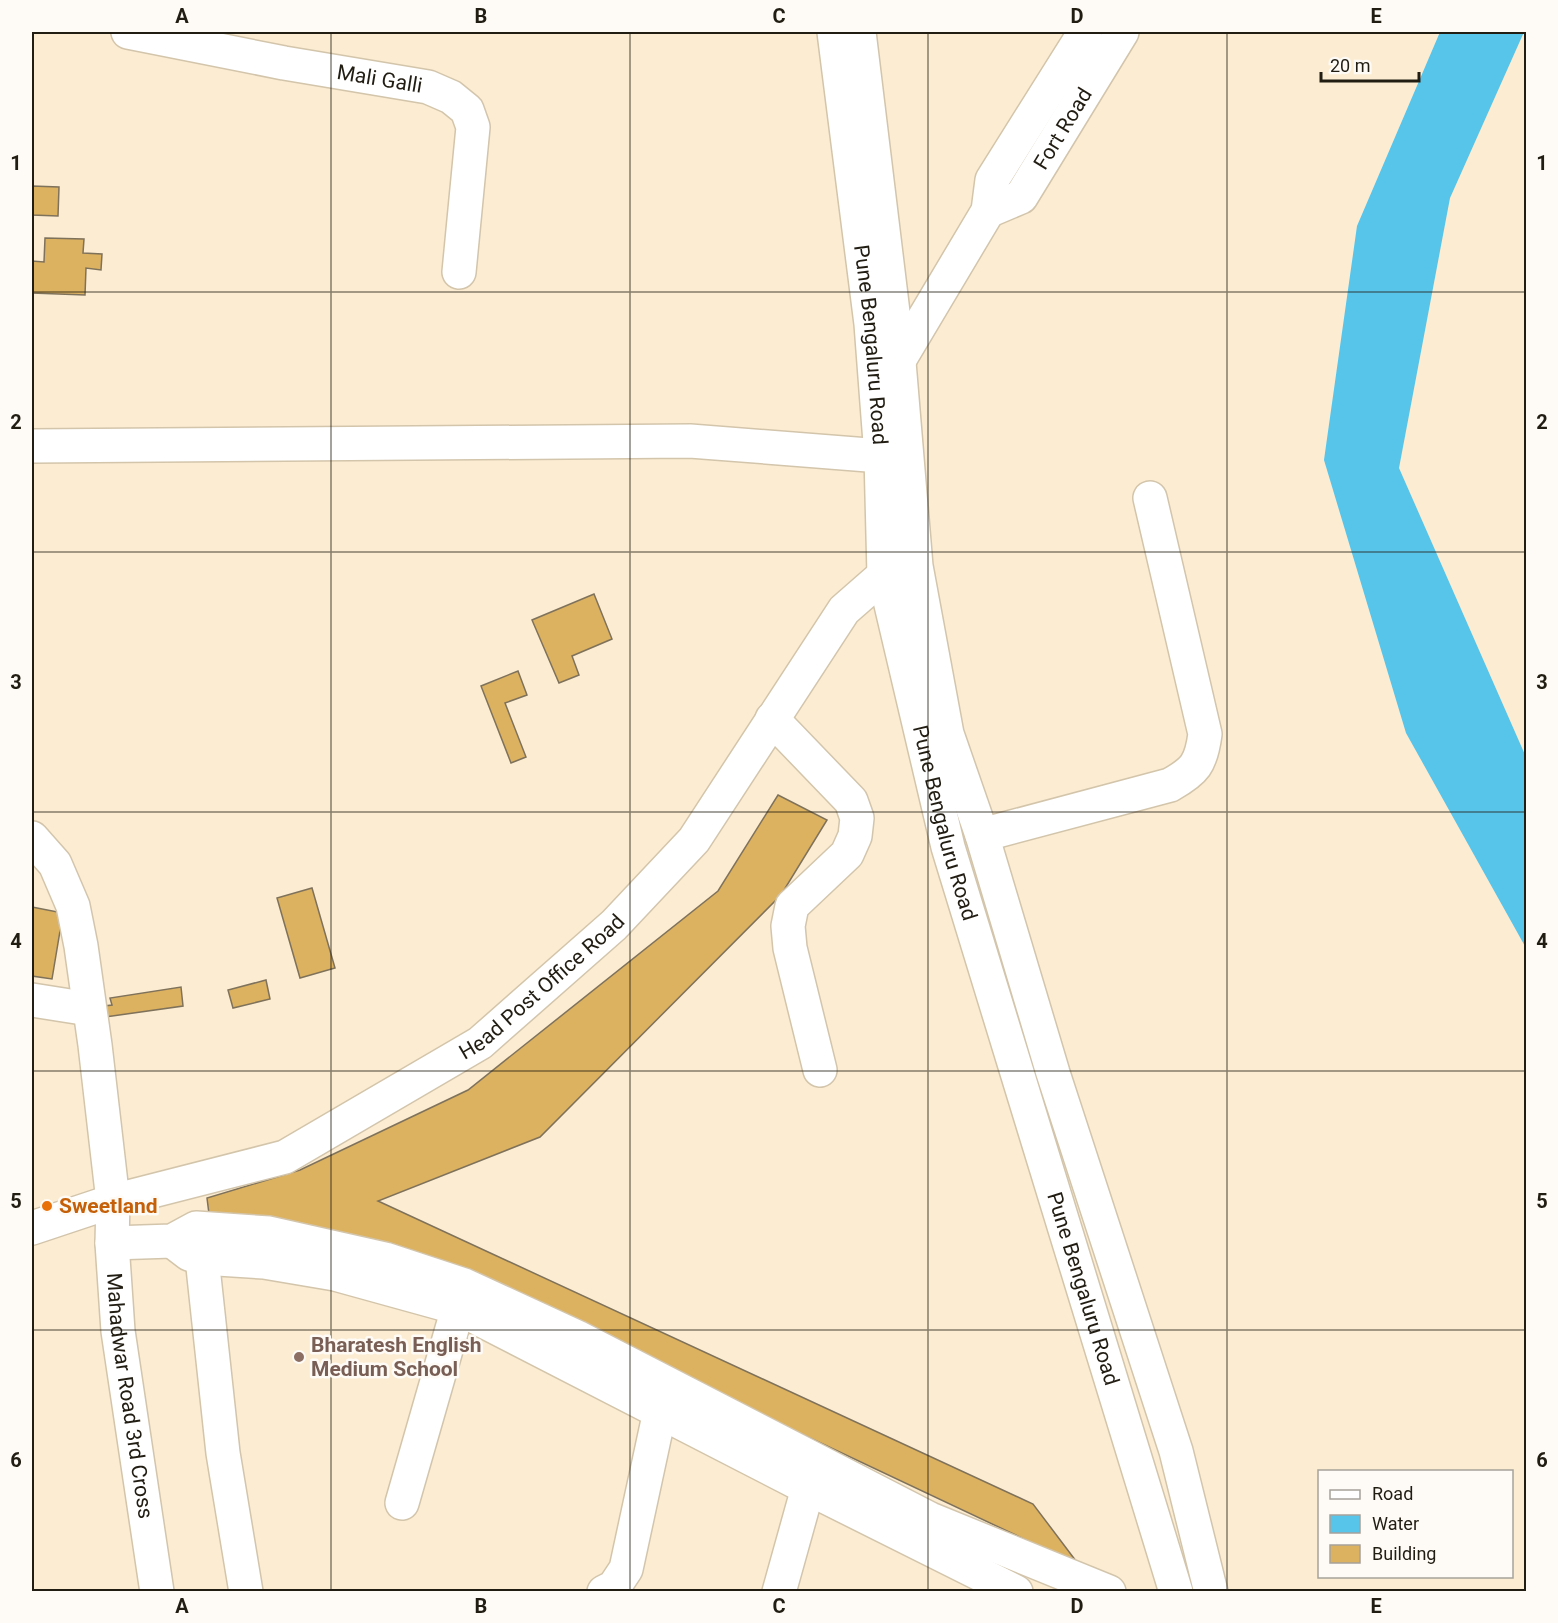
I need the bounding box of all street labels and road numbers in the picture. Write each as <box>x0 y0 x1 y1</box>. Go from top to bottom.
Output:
street label: Mali Galli <box>335 60 424 98</box>
street label: Fort Road <box>1029 83 1097 174</box>
street label: Pune Bengaluru Road <box>849 243 892 446</box>
street label: Pune Bengaluru Road <box>908 723 982 923</box>
street label: Head Post Office Road <box>455 910 630 1065</box>
street label: Pune Bengaluru Road <box>1042 1189 1124 1388</box>
street label: Mahadwar Road 3rd Cross <box>102 1272 158 1520</box>

